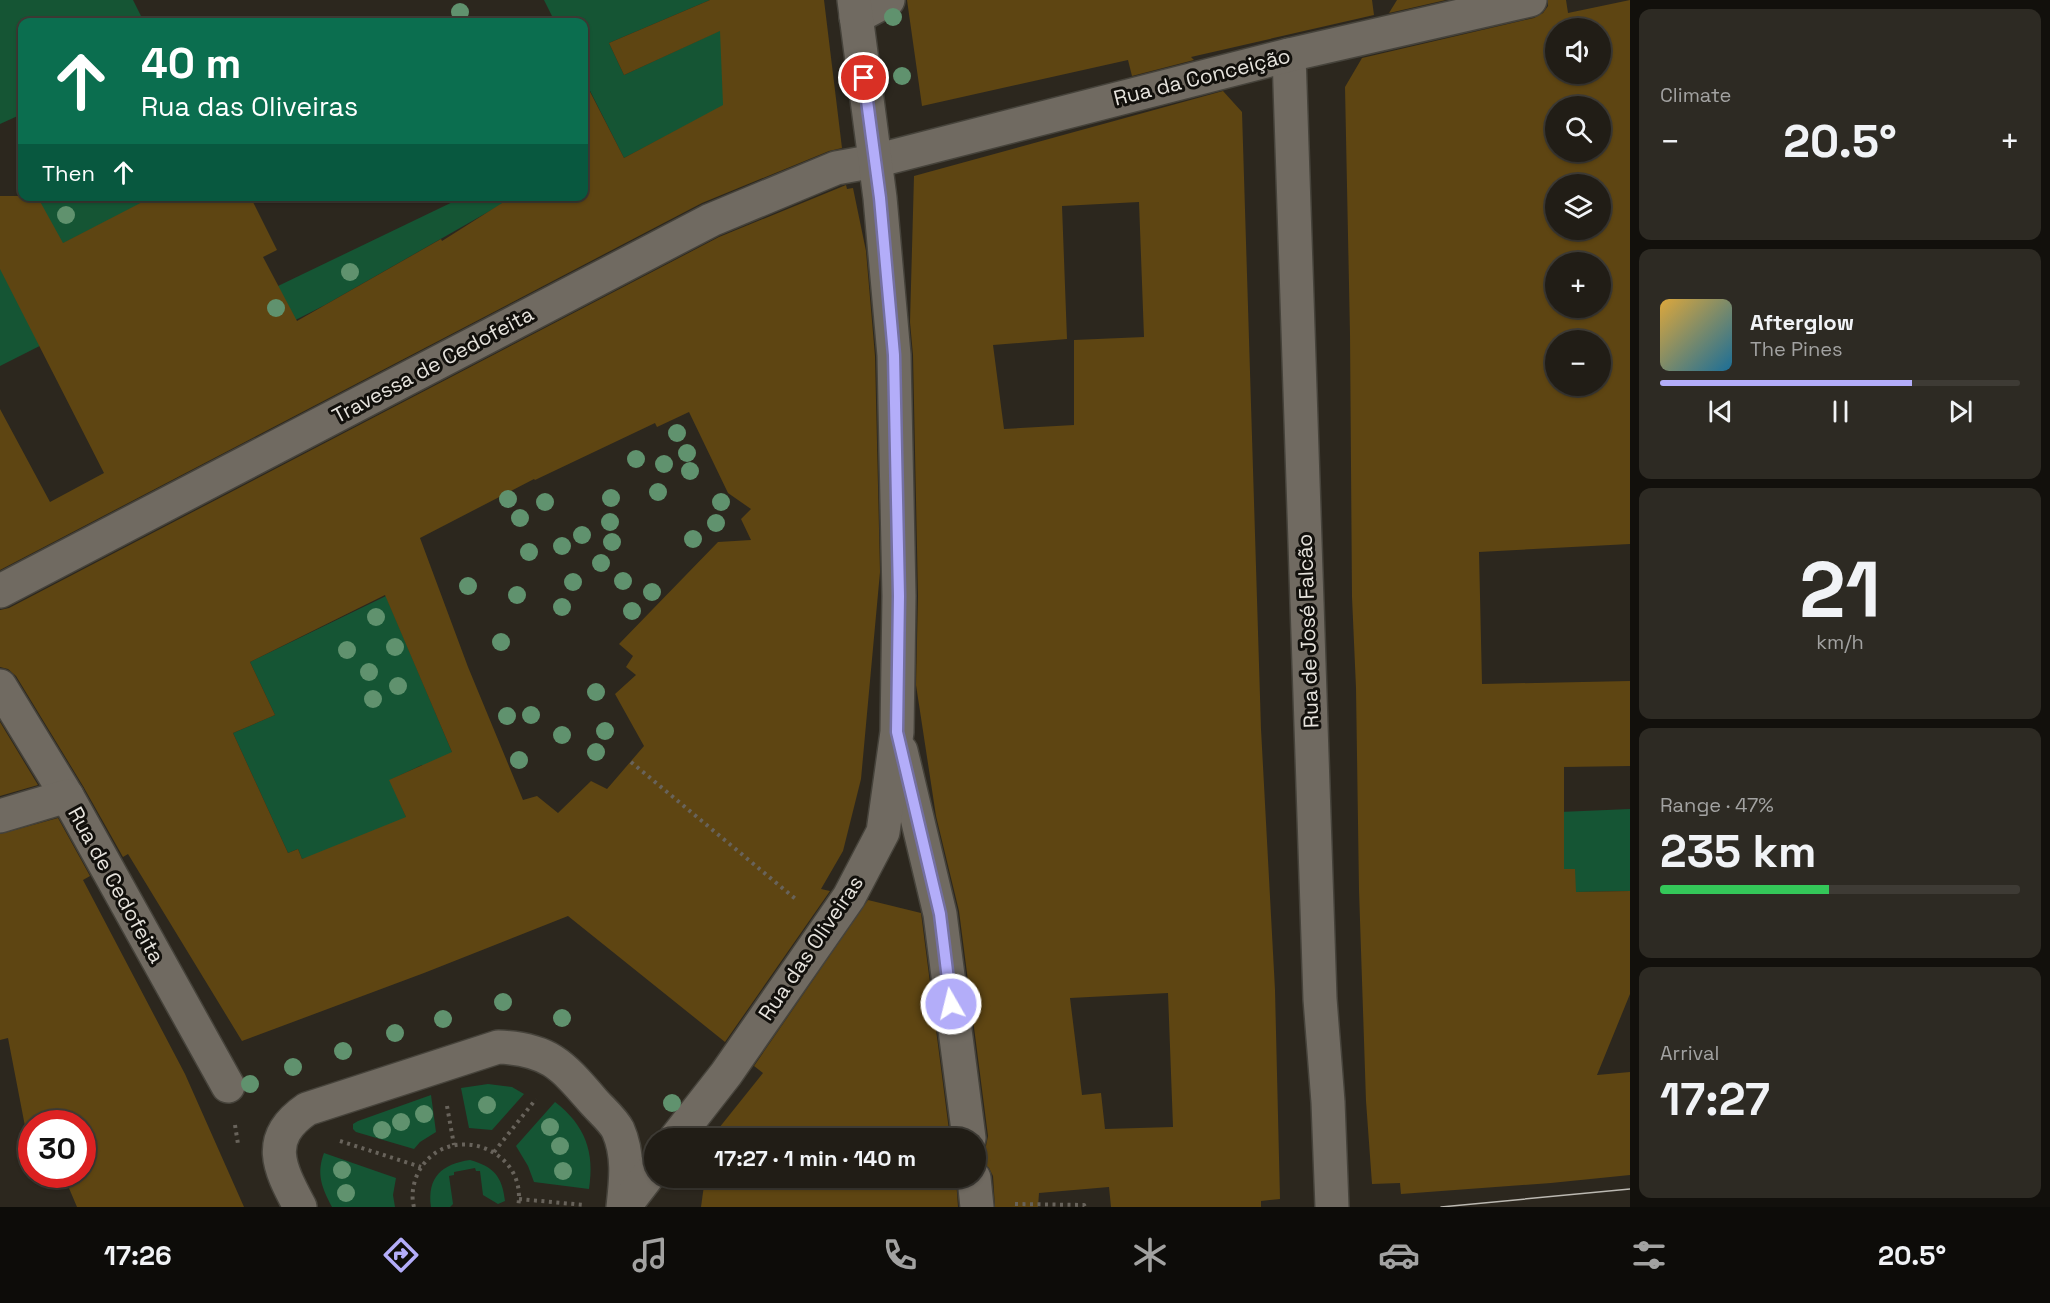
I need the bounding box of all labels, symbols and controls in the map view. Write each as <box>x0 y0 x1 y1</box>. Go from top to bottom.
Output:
map controls <box>1545 18 1611 396</box>
button: sound <box>1545 18 1611 84</box>
text: 40 m <box>141 37 241 90</box>
street label: Rua da Conceição <box>1111 41 1293 112</box>
icon: ahead <box>42 42 120 120</box>
pin <box>838 52 889 103</box>
icon: arrive <box>847 61 880 94</box>
text: Climate <box>1660 82 1731 108</box>
text: Rua das Oliveiras <box>141 89 358 124</box>
button: search <box>1545 96 1611 162</box>
text: 20.5° <box>1783 113 1897 170</box>
text: − <box>1660 121 1680 163</box>
text: + <box>2000 121 2020 163</box>
icon: ahead <box>107 156 140 189</box>
text: Then <box>42 159 95 187</box>
button: layers <box>1545 174 1611 240</box>
button: + <box>1545 252 1611 318</box>
street label: Travessa de Cedofeita <box>328 300 538 429</box>
text: Afterglow <box>1750 308 1854 336</box>
button: − <box>1545 330 1611 396</box>
text: The Pines <box>1750 336 1843 362</box>
icon: previous <box>1704 395 1737 428</box>
icon: pause <box>1824 395 1857 428</box>
icon: next <box>1944 395 1977 428</box>
street label: Rua de José Falcão <box>1291 533 1324 729</box>
text: 21 <box>1799 540 1881 640</box>
text: km/h <box>1816 629 1864 655</box>
text: Range · 47% <box>1660 792 1774 818</box>
street label: Rua de Cedofeita <box>62 802 171 968</box>
text: 235 km <box>1660 823 1816 880</box>
street label: Rua das Oliveiras <box>752 870 869 1025</box>
position arrow <box>919 972 983 1036</box>
text: Arrival <box>1660 1040 1719 1066</box>
text: 17:27 <box>1660 1071 1770 1128</box>
speed limit sign: 30 <box>18 1110 96 1188</box>
text: 17:27 · 1 min · 140 m <box>714 1144 916 1172</box>
icon: directions <box>380 1234 422 1276</box>
icon: music <box>629 1234 671 1276</box>
icon: phone <box>879 1234 921 1276</box>
icon: climate <box>1129 1234 1171 1276</box>
icon: car <box>1378 1234 1420 1276</box>
icon: filters <box>1628 1234 1670 1276</box>
text: 17:26 <box>104 1238 172 1273</box>
text: 20.5° <box>1878 1238 1946 1273</box>

